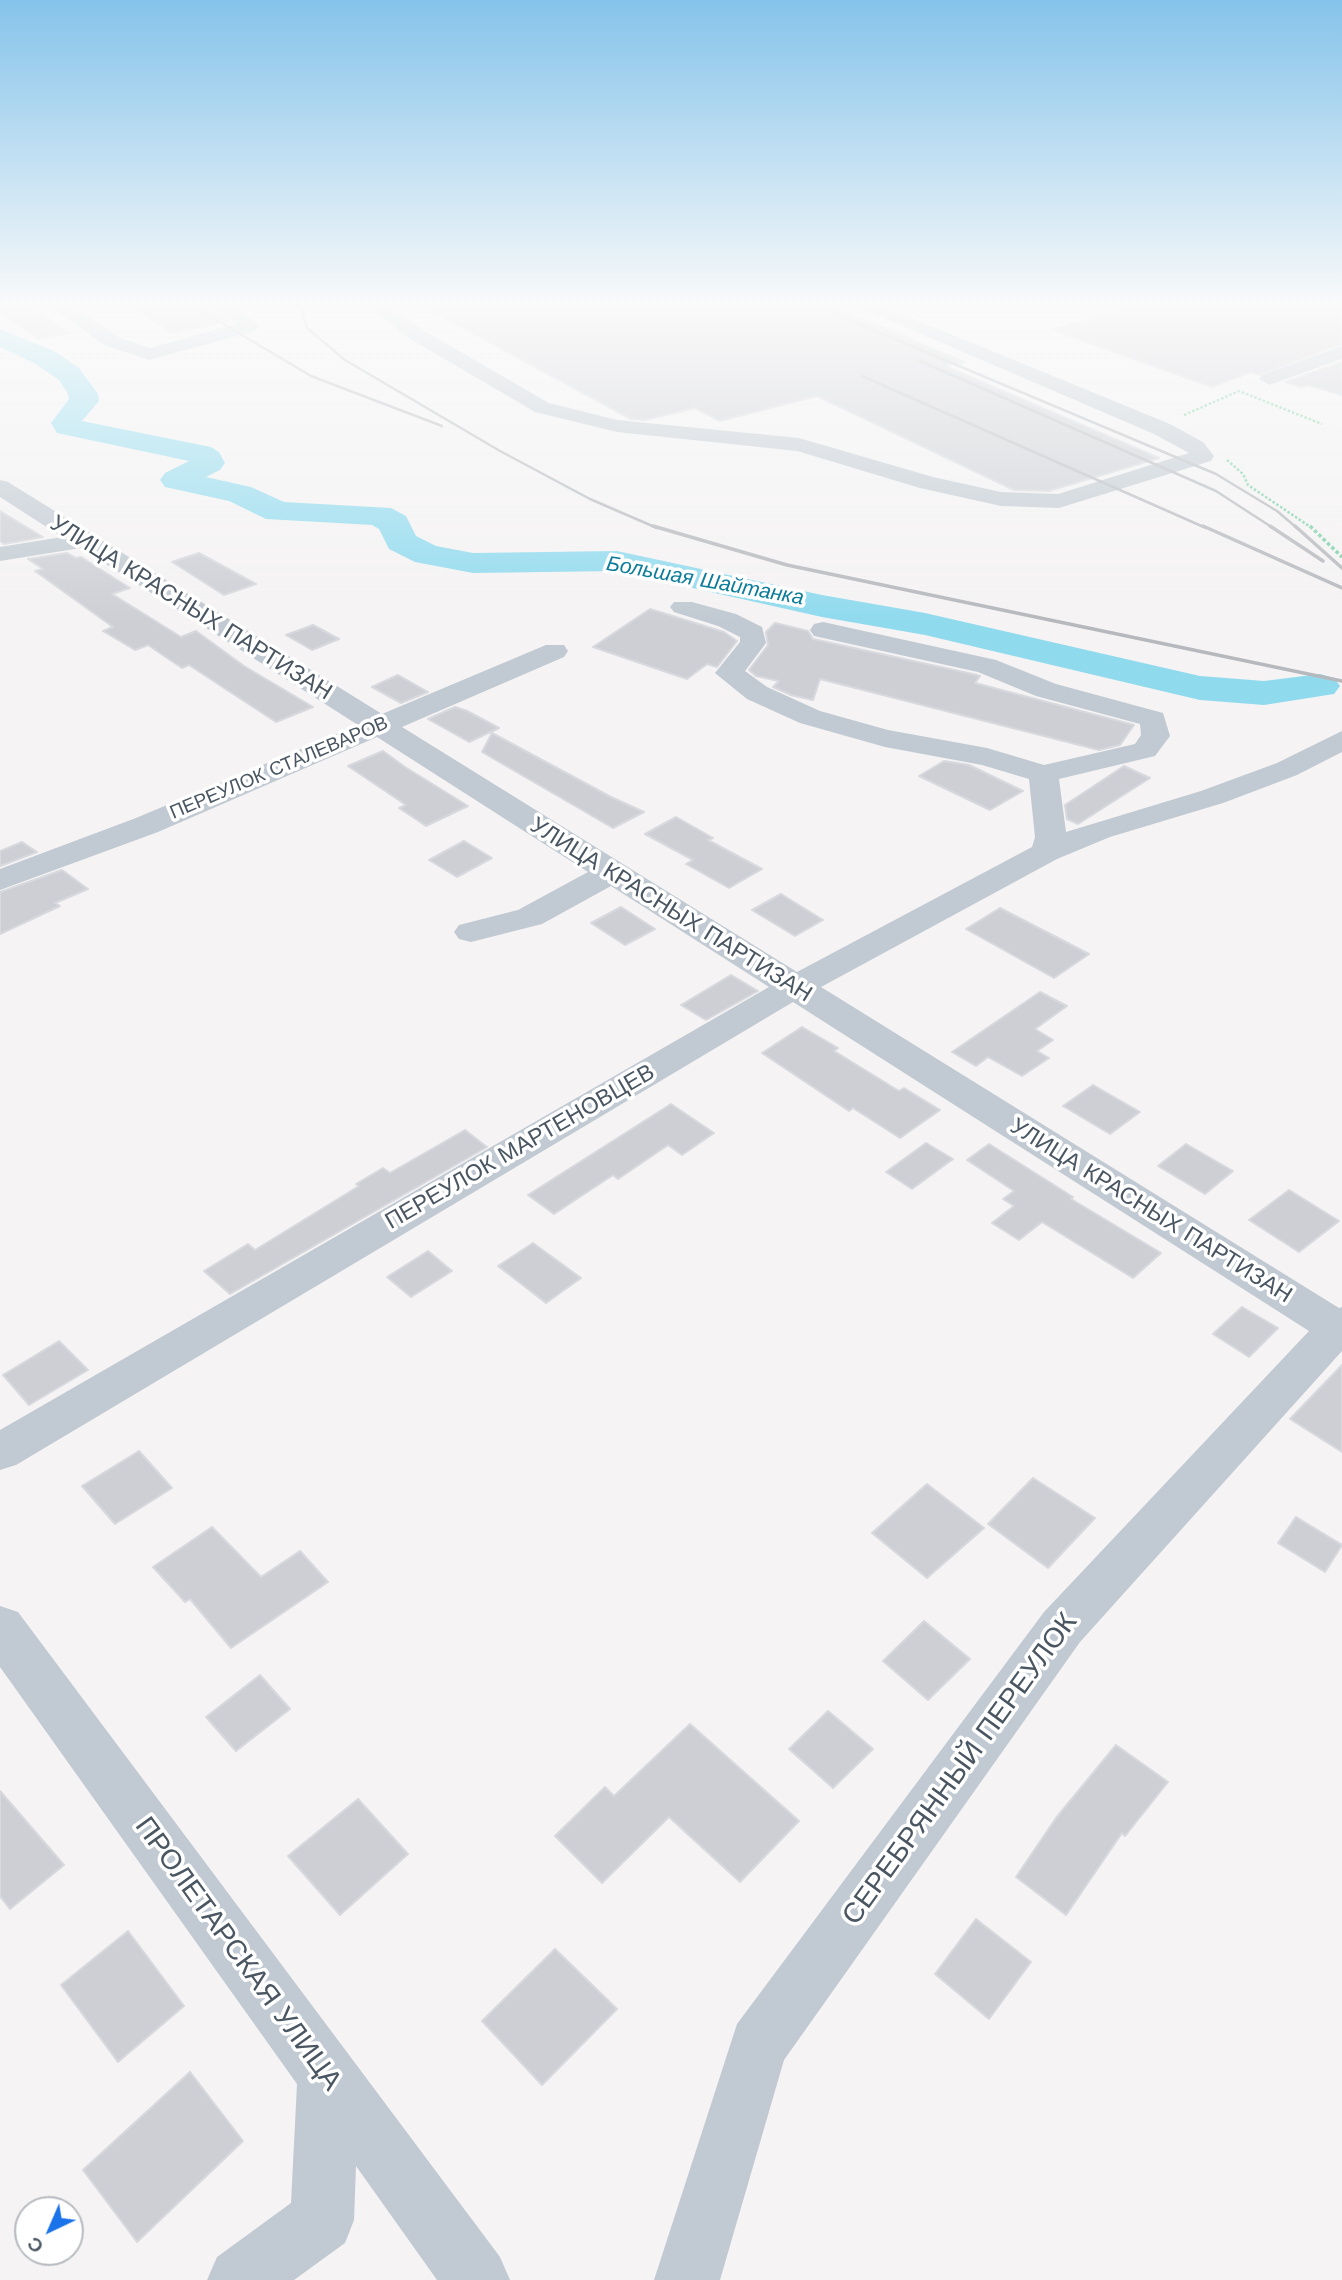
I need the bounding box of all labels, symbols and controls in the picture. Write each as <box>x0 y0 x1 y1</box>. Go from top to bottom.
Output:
street label: УЛИЦА КРАСНЫХ ПАРТИЗАН <box>45 510 337 706</box>
water label: Большая Шайтанка <box>604 551 806 611</box>
street label: ПЕРЕУЛОК СТАЛЕВАРОВ <box>167 712 391 824</box>
street label: УЛИЦА КРАСНЫХ ПАРТИЗАН <box>525 812 817 1008</box>
street label: ПЕРЕУЛОК МАРТЕНОВЦЕВ <box>380 1058 660 1236</box>
street label: УЛИЦА КРАСНЫХ ПАРТИЗАН <box>1005 1113 1297 1309</box>
street label: СЕРЕБРЯННЫЙ ПЕРЕУЛОК <box>836 1607 1084 1931</box>
street label: ПРОЛЕТАРСКАЯ УЛИЦА <box>128 1811 348 2097</box>
north arrow <box>14 2196 84 2266</box>
text: С <box>23 2232 48 2258</box>

